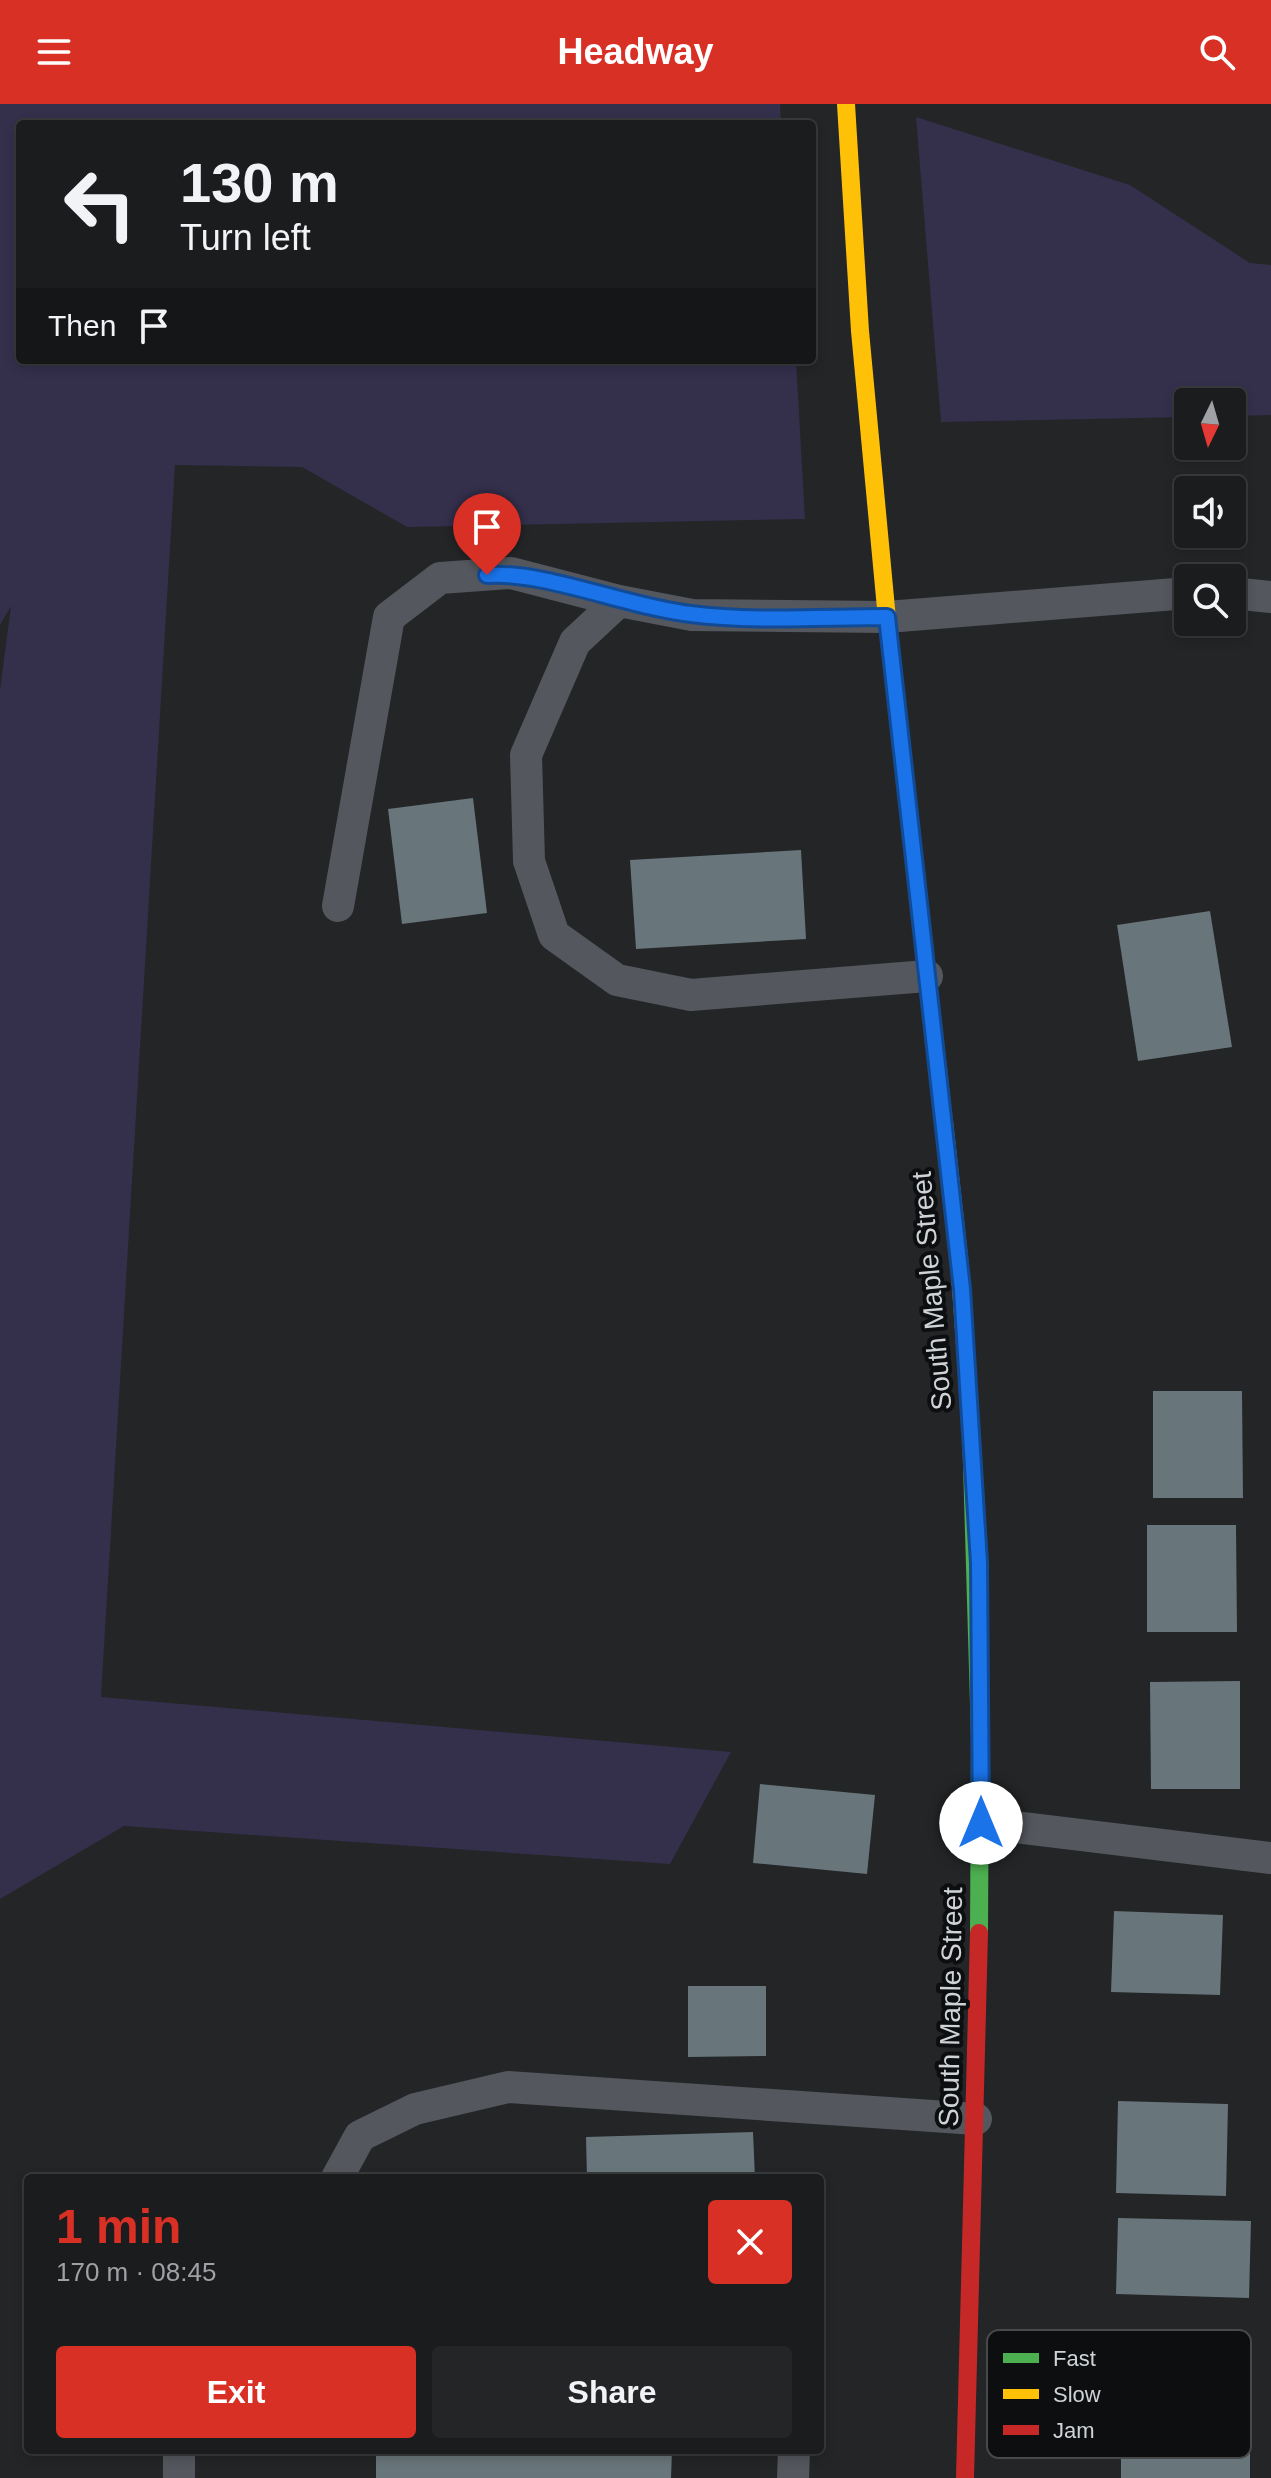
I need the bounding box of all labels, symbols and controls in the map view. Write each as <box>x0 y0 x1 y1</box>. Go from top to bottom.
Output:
icon: menu <box>32 30 76 74</box>
icon: search <box>1195 30 1239 74</box>
text: Headway <box>557 31 714 72</box>
text: 130 m <box>180 151 339 214</box>
icon: left <box>48 152 152 256</box>
text: Turn left <box>180 217 311 258</box>
icon: arrive <box>132 304 176 348</box>
text: Then <box>48 309 116 342</box>
north arrow <box>1174 388 1246 460</box>
map controls <box>1174 388 1246 636</box>
button: sound <box>1174 476 1246 548</box>
pin <box>453 493 521 575</box>
icon: arrive <box>465 505 509 549</box>
button: search <box>1174 564 1246 636</box>
street label: South Maple Street <box>906 1170 957 1412</box>
position arrow <box>939 1781 1023 1865</box>
street label: South Maple Street <box>933 1887 968 2127</box>
text: 1 min <box>56 2200 181 2253</box>
button: close <box>708 2200 792 2284</box>
text: 170 m · 08:45 <box>56 2257 216 2287</box>
legend <box>987 2330 1251 2458</box>
button: Exit <box>56 2346 416 2438</box>
button: Share <box>432 2346 792 2438</box>
text: Fast <box>1053 2346 1096 2371</box>
text: Slow <box>1053 2382 1101 2407</box>
text: Jam <box>1053 2418 1095 2443</box>

